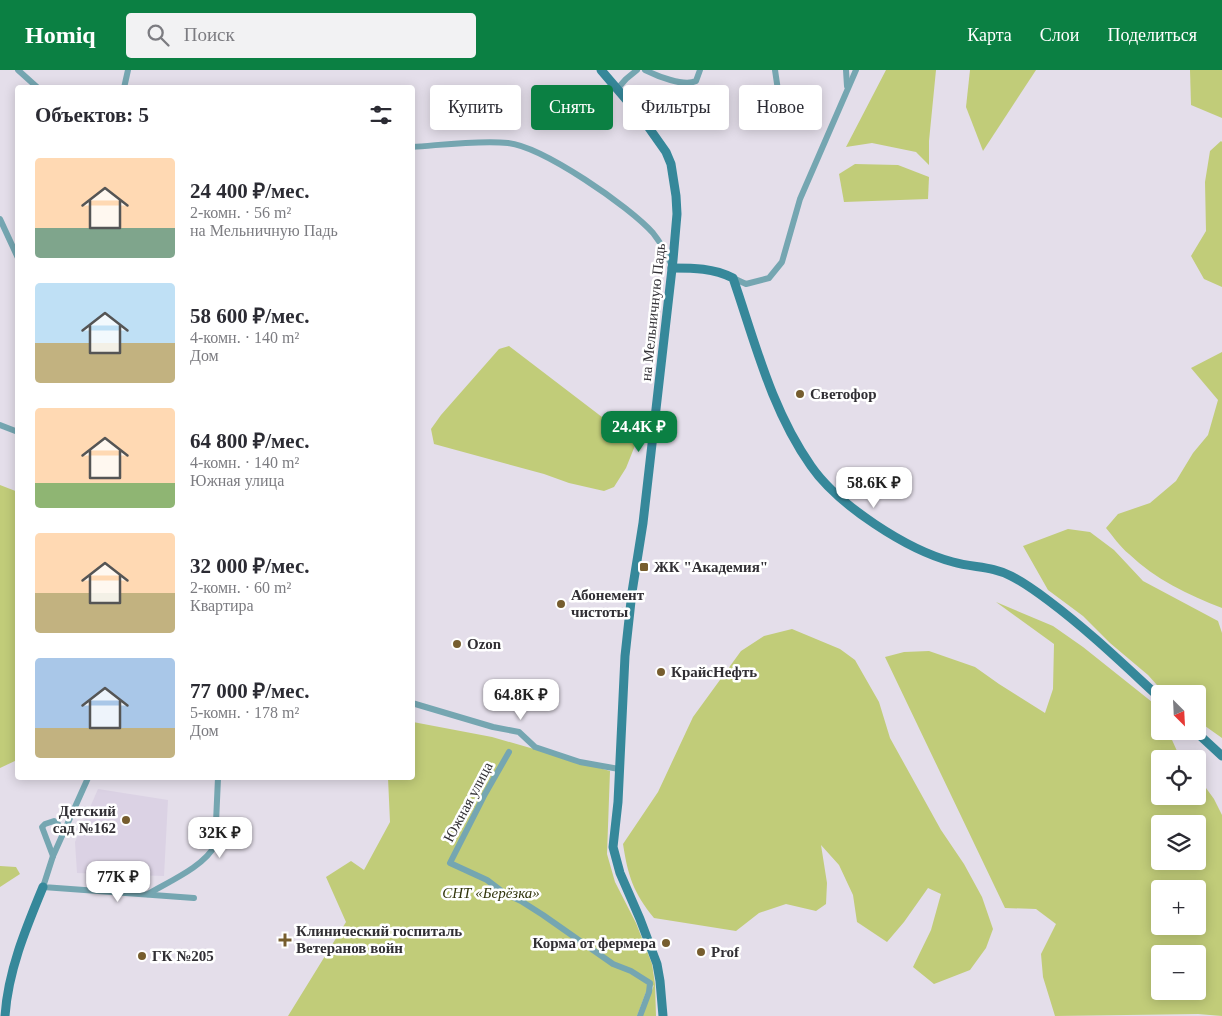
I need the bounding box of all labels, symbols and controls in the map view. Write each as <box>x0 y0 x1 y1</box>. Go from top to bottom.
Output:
search box <box>126 13 476 58</box>
icon: search <box>144 21 172 49</box>
text: Homiq <box>25 22 96 48</box>
text: Поиск <box>184 24 235 45</box>
text: Карта <box>967 25 1012 45</box>
text: Слои <box>1040 25 1079 45</box>
text: Поделиться <box>1107 25 1197 45</box>
chip: Купить <box>430 85 521 130</box>
chip: Снять <box>531 85 613 130</box>
chip: Фильтры <box>623 85 729 130</box>
chip: Новое <box>739 85 822 130</box>
icon: filters <box>367 101 395 129</box>
text: Объектов: 5 <box>35 103 149 127</box>
icon: home <box>75 178 135 238</box>
text: 24 400 ₽/мес. <box>190 179 310 203</box>
text: 2-комн. · 56 m² <box>190 204 291 221</box>
text: на Мельничную Падь <box>190 222 338 239</box>
street label: на Мельничную Падь <box>638 242 668 382</box>
icon: home <box>75 303 135 363</box>
text: 58 600 ₽/мес. <box>190 304 310 328</box>
text: 4-комн. · 140 m² <box>190 329 299 346</box>
text: Дом <box>190 347 219 364</box>
place label: Светофор <box>810 386 876 402</box>
marker: Светофор <box>794 388 806 400</box>
pin: 24.4K ₽ <box>593 410 685 453</box>
text: 24.4K ₽ <box>612 418 666 435</box>
icon: home <box>75 428 135 488</box>
text: 64 800 ₽/мес. <box>190 429 310 453</box>
text: 4-комн. · 140 m² <box>190 454 299 471</box>
pin: 58.6K ₽ <box>828 466 920 509</box>
text: Южная улица <box>190 472 284 489</box>
text: 58.6K ₽ <box>847 474 901 491</box>
icon: home <box>75 553 135 613</box>
text: 32 000 ₽/мес. <box>190 554 310 578</box>
place label: ЖК "Академия" <box>654 559 768 575</box>
marker: ЖК "Академия" <box>638 561 650 573</box>
text: 2-комн. · 60 m² <box>190 579 291 596</box>
place label: Абонемент чистоты <box>571 587 645 620</box>
text: Квартира <box>190 597 254 614</box>
marker: Абонемент чистоты <box>555 598 567 610</box>
place label: Ozon <box>467 636 502 652</box>
marker: Ozon <box>451 638 463 650</box>
place label: КрайсНефть <box>671 664 757 680</box>
marker: КрайсНефть <box>655 666 667 678</box>
icon: home <box>75 678 135 738</box>
pin: 64.8K ₽ <box>475 678 567 721</box>
text: 77 000 ₽/мес. <box>190 679 310 703</box>
north arrow <box>1151 685 1206 740</box>
map controls <box>1151 685 1206 1000</box>
text: 64.8K ₽ <box>494 686 548 703</box>
text: 5-комн. · 178 m² <box>190 704 299 721</box>
text: Дом <box>190 722 219 739</box>
button: locate <box>1151 750 1206 805</box>
street label: Южная улица <box>440 759 496 845</box>
place label: Детский сад №162 <box>53 803 116 836</box>
marker: Детский сад №162 <box>120 814 132 826</box>
button: layers <box>1151 815 1206 870</box>
pin: 32K ₽ <box>185 816 255 859</box>
text: 32K ₽ <box>199 824 241 841</box>
pin: 77K ₽ <box>83 860 153 903</box>
text: 77K ₽ <box>97 868 139 885</box>
button: + <box>1151 880 1206 935</box>
park label: СНТ «Берёзка» <box>442 885 540 901</box>
place label: Клинический госпиталь Ветеранов войн <box>296 923 462 956</box>
marker: Клинический госпиталь Ветеранов войн <box>278 933 292 947</box>
place label: Корма от фермера <box>533 935 656 951</box>
marker: Корма от фермера <box>660 937 672 949</box>
place label: Prof <box>711 944 740 960</box>
button: − <box>1151 945 1206 1000</box>
marker: Prof <box>695 946 707 958</box>
place label: ГК №205 <box>152 948 214 964</box>
marker: ГК №205 <box>136 950 148 962</box>

